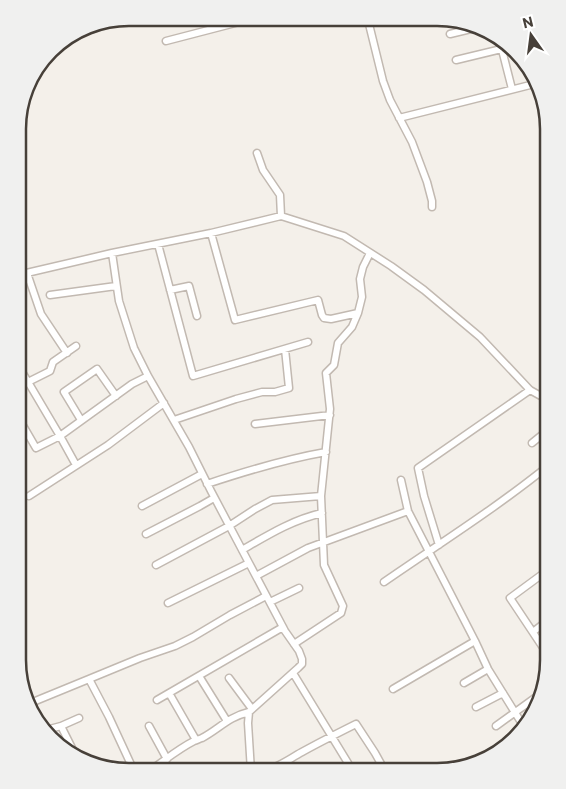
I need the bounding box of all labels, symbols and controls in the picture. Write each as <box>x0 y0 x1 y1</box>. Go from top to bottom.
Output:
north arrow <box>506 10 556 60</box>
text: N <box>521 12 535 31</box>

